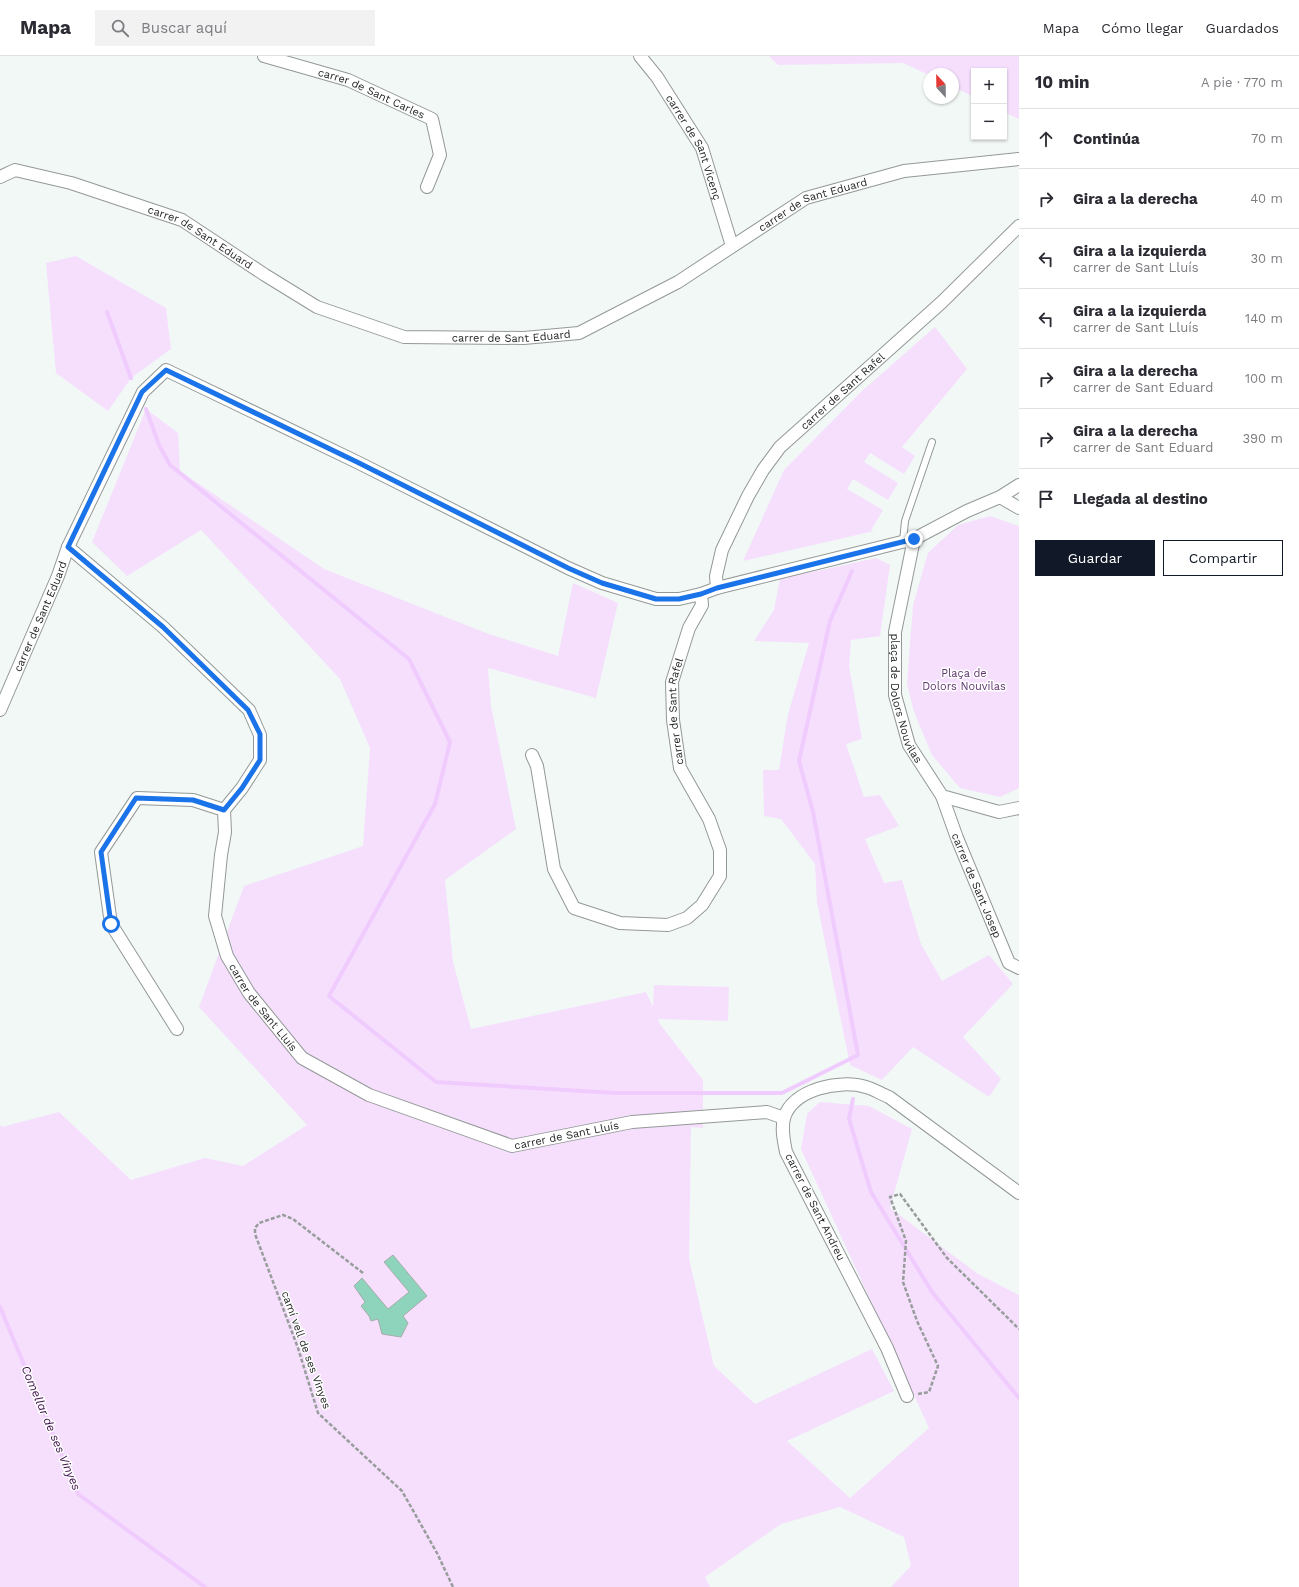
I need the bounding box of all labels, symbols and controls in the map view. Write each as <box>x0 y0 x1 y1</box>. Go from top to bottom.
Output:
search box <box>95 10 375 46</box>
text: Mapa <box>20 16 71 39</box>
icon: search <box>109 17 131 39</box>
text: Buscar aquí <box>141 19 227 37</box>
text: Mapa <box>1043 20 1079 36</box>
text: Cómo llegar <box>1101 20 1184 36</box>
text: Guardados <box>1206 20 1279 36</box>
street label: carrer de Sant Carles <box>317 65 427 121</box>
north arrow <box>923 68 959 104</box>
map controls <box>971 68 1007 140</box>
button: + <box>971 68 1007 104</box>
text: 10 min <box>1035 72 1090 92</box>
text: A pie · 770 m <box>1201 75 1283 90</box>
street label: carrer de Sant Vicenç <box>663 92 724 202</box>
button: − <box>971 104 1007 140</box>
icon: ahead <box>1035 128 1057 150</box>
text: Continúa <box>1073 130 1140 148</box>
text: 70 m <box>1251 131 1283 146</box>
street label: carrer de Sant Eduard <box>756 175 869 234</box>
icon: right <box>1035 188 1057 210</box>
text: Gira a la derecha <box>1073 190 1198 208</box>
text: 40 m <box>1250 191 1283 206</box>
street label: carrer de Sant Eduard <box>146 203 255 271</box>
text: Gira a la izquierda <box>1073 242 1206 260</box>
icon: left <box>1035 248 1057 270</box>
text: 30 m <box>1251 251 1283 266</box>
text: carrer de Sant Lluís <box>1073 260 1199 275</box>
text: Gira a la izquierda <box>1073 302 1206 320</box>
icon: left <box>1035 308 1057 330</box>
text: 140 m <box>1245 311 1283 326</box>
text: carrer de Sant Lluís <box>1073 320 1199 335</box>
street label: carrer de Sant Eduard <box>452 327 571 345</box>
street label: carrer de Sant Rafel <box>798 350 888 432</box>
text: Gira a la derecha <box>1073 362 1198 380</box>
icon: right <box>1035 368 1057 390</box>
text: 100 m <box>1245 371 1283 386</box>
text: carrer de Sant Eduard <box>1073 380 1213 395</box>
text: Gira a la derecha <box>1073 422 1198 440</box>
icon: right <box>1035 428 1057 450</box>
text: 390 m <box>1242 431 1283 446</box>
text: carrer de Sant Eduard <box>1073 440 1213 455</box>
icon: arrive <box>1035 488 1057 510</box>
text: Llegada al destino <box>1073 490 1208 508</box>
route end <box>905 530 923 548</box>
button: Guardar <box>1035 540 1155 576</box>
button: Compartir <box>1163 540 1283 576</box>
street label: carrer de Sant Eduard <box>11 559 69 674</box>
street label: plaça de Dolors Nouvilas <box>889 633 925 765</box>
street label: carrer de Sant Rafel <box>665 655 686 766</box>
park label: Plaça de Dolors Nouvilas <box>922 667 1006 693</box>
street label: carrer de Sant Josep <box>949 831 1004 940</box>
route start <box>102 915 120 933</box>
street label: carrer de Sant Lluís <box>226 961 300 1054</box>
street label: carrer de Sant Lluís <box>513 1118 620 1152</box>
street label: carrer de Sant Andreu <box>782 1151 848 1263</box>
street label: camí vell de ses Vinyes <box>279 1289 333 1411</box>
water label: Comellar de ses Vinyes <box>18 1364 84 1492</box>

